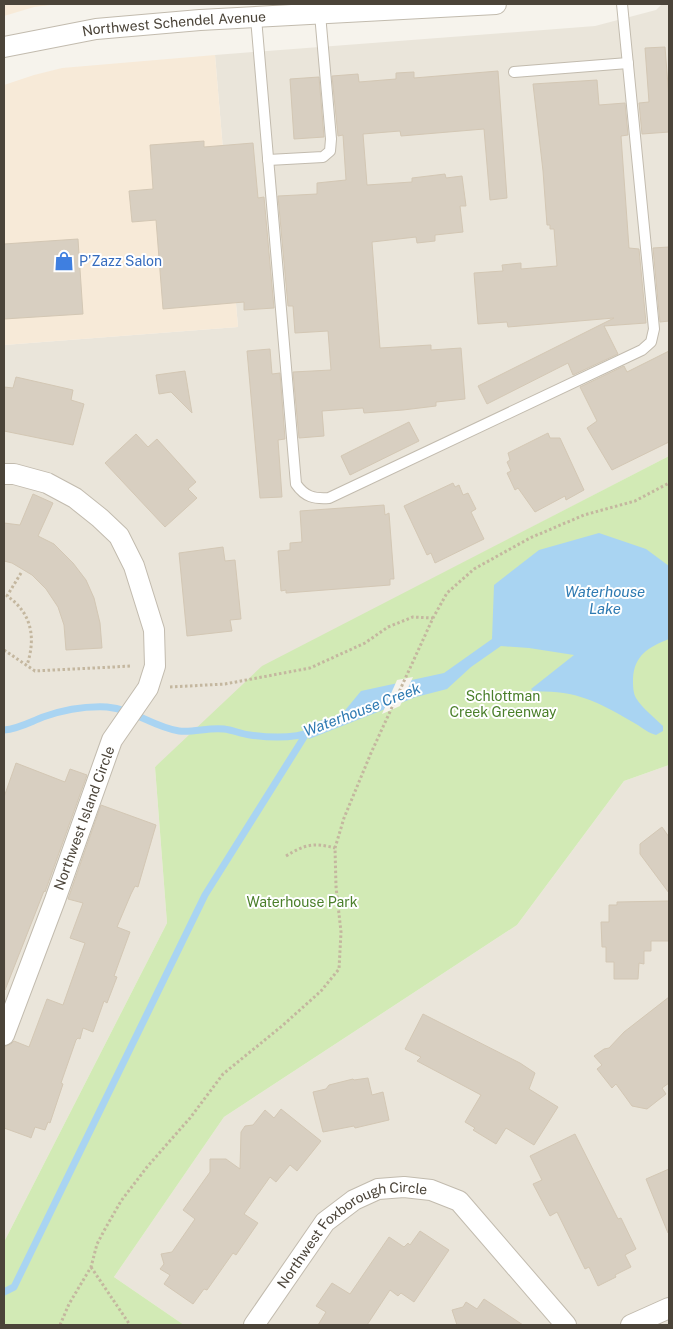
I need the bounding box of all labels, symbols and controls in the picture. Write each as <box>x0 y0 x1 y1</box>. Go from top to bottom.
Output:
street label: Northwest Schendel Avenue <box>81 8 267 40</box>
shop icon: P'Zazz Salon <box>53 250 75 272</box>
place label: P'Zazz Salon <box>79 253 162 269</box>
water label: Waterhouse Lake <box>565 583 645 617</box>
water label: Waterhouse Creek <box>301 679 424 740</box>
park label: Schlottman Creek Greenway <box>449 688 557 720</box>
street label: Northwest Island Circle <box>50 744 118 892</box>
park label: Waterhouse Park <box>246 894 358 910</box>
street label: Northwest Foxborough Circle <box>274 1179 428 1291</box>

